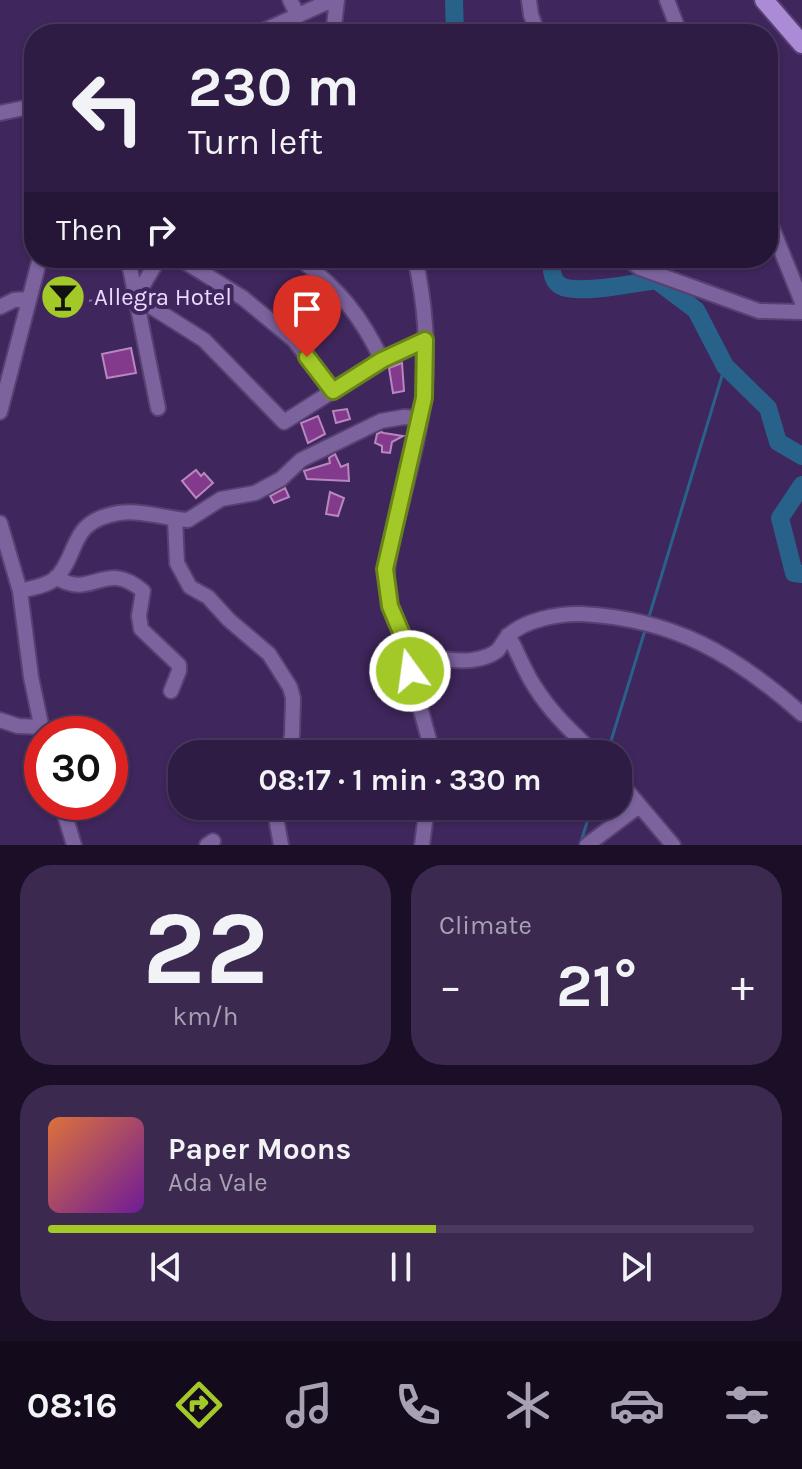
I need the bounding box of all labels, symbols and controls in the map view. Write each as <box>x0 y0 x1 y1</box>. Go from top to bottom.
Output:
text: 230 m <box>188 54 359 119</box>
icon: left <box>56 56 160 160</box>
text: Turn left <box>188 121 323 163</box>
icon: right <box>139 208 183 252</box>
text: Then <box>56 212 123 248</box>
bar icon: Allegra Hotel <box>39 273 87 321</box>
pin <box>273 275 341 357</box>
place label: Allegra Hotel <box>94 283 232 311</box>
icon: arrive <box>285 287 329 331</box>
position arrow <box>368 629 452 713</box>
speed limit sign: 30 <box>24 716 128 820</box>
text: 08:17 · 1 min · 330 m <box>259 762 541 798</box>
text: 22 <box>143 888 268 1009</box>
text: Climate <box>439 910 532 941</box>
text: 21° <box>556 951 637 1021</box>
text: − <box>439 961 462 1012</box>
text: + <box>731 961 754 1012</box>
text: km/h <box>173 1001 238 1032</box>
text: Paper Moons <box>168 1131 351 1167</box>
text: Ada Vale <box>168 1167 268 1198</box>
icon: previous <box>144 1245 188 1289</box>
icon: pause <box>379 1245 423 1289</box>
icon: next <box>614 1245 658 1289</box>
icon: directions <box>171 1377 227 1433</box>
icon: music <box>281 1377 337 1433</box>
icon: phone <box>390 1377 446 1433</box>
icon: climate <box>500 1377 556 1433</box>
icon: car <box>609 1377 665 1433</box>
icon: filters <box>719 1377 775 1433</box>
text: 08:16 <box>27 1384 117 1426</box>

